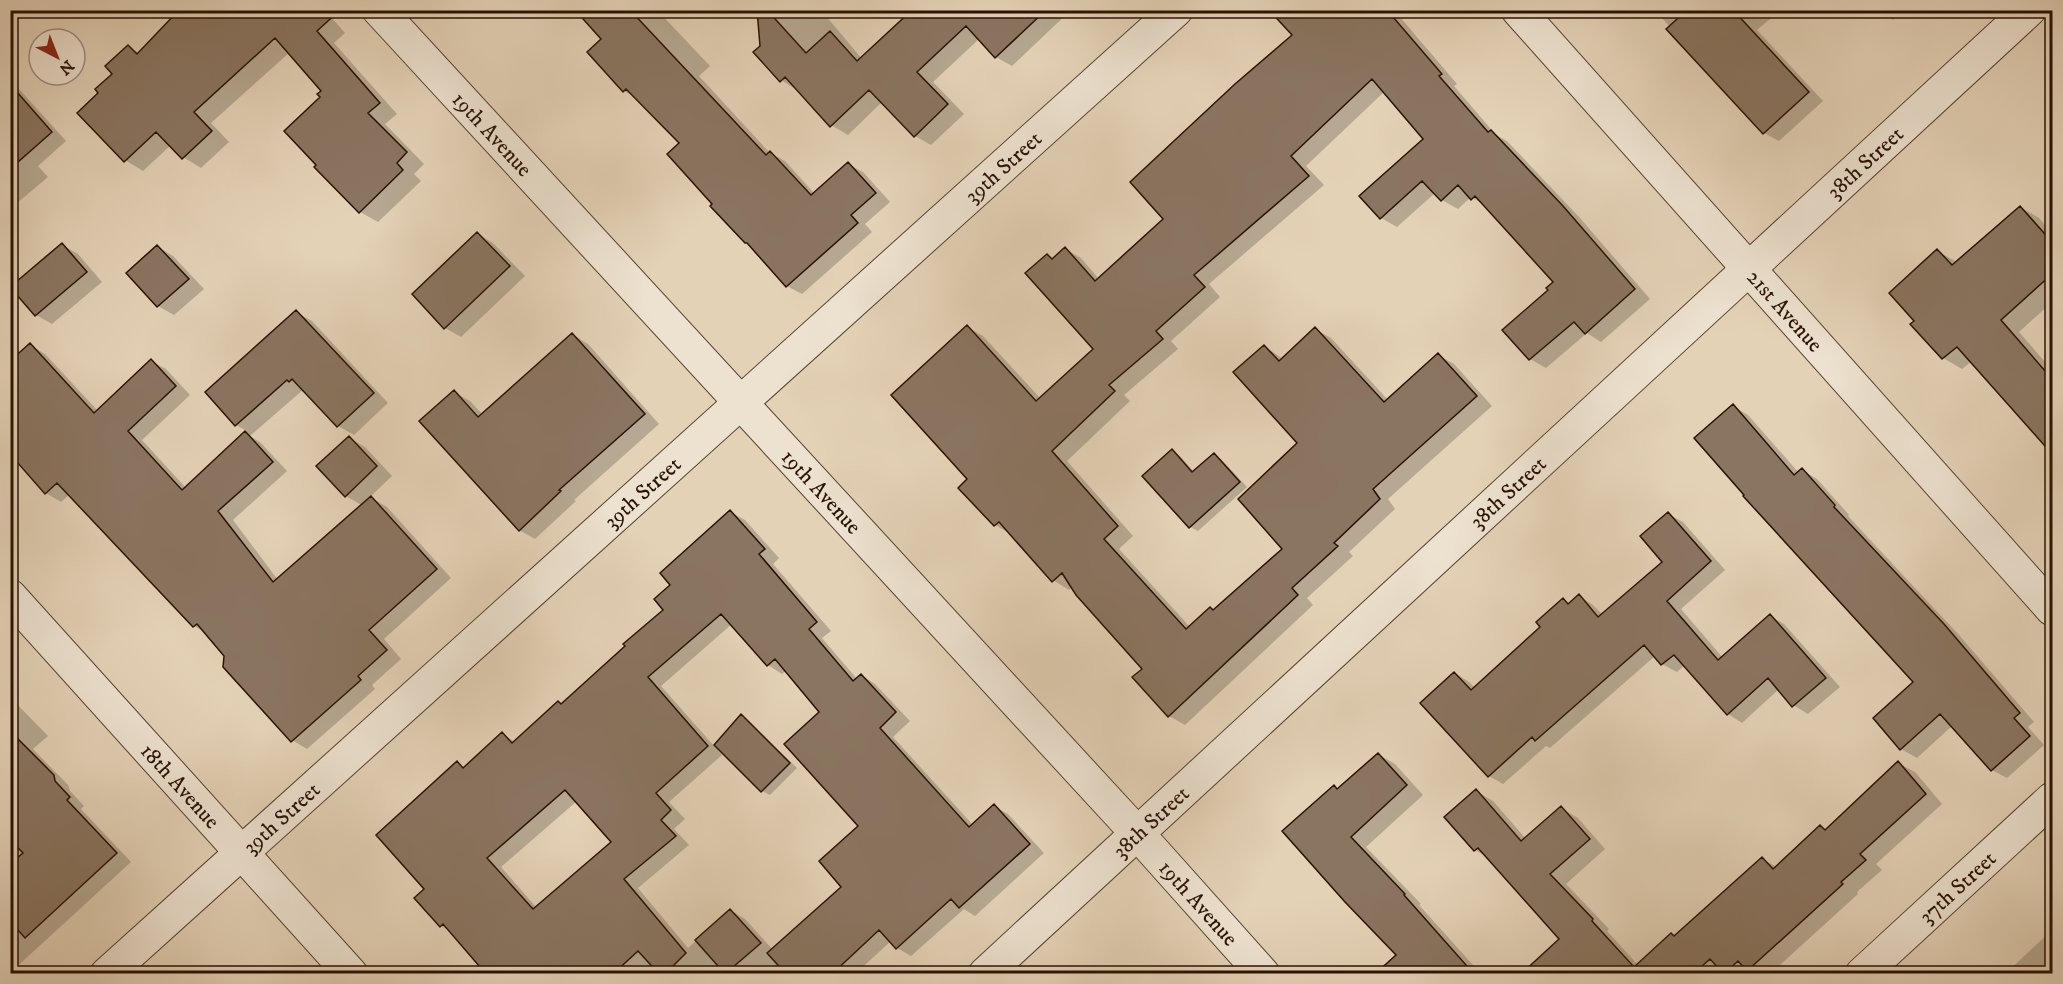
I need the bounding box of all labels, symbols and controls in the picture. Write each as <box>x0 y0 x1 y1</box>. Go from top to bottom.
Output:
north arrow <box>27 27 87 87</box>
text: N <box>55 56 78 79</box>
street label: 19th Avenue <box>446 87 537 183</box>
street label: 38th Street <box>1822 121 1909 205</box>
street label: 39th Street <box>959 126 1048 209</box>
street label: 21st Avenue <box>1741 264 1828 358</box>
street label: 19th Avenue <box>775 444 867 540</box>
street label: 39th Street <box>599 451 687 535</box>
street label: 38th Street <box>1464 451 1552 535</box>
street label: 18th Avenue <box>134 738 225 835</box>
street label: 39th Street <box>238 777 326 860</box>
street label: 38th Street <box>1107 780 1195 864</box>
street label: 37th Street <box>1914 846 2002 930</box>
street label: 19th Avenue <box>1153 855 1243 952</box>

